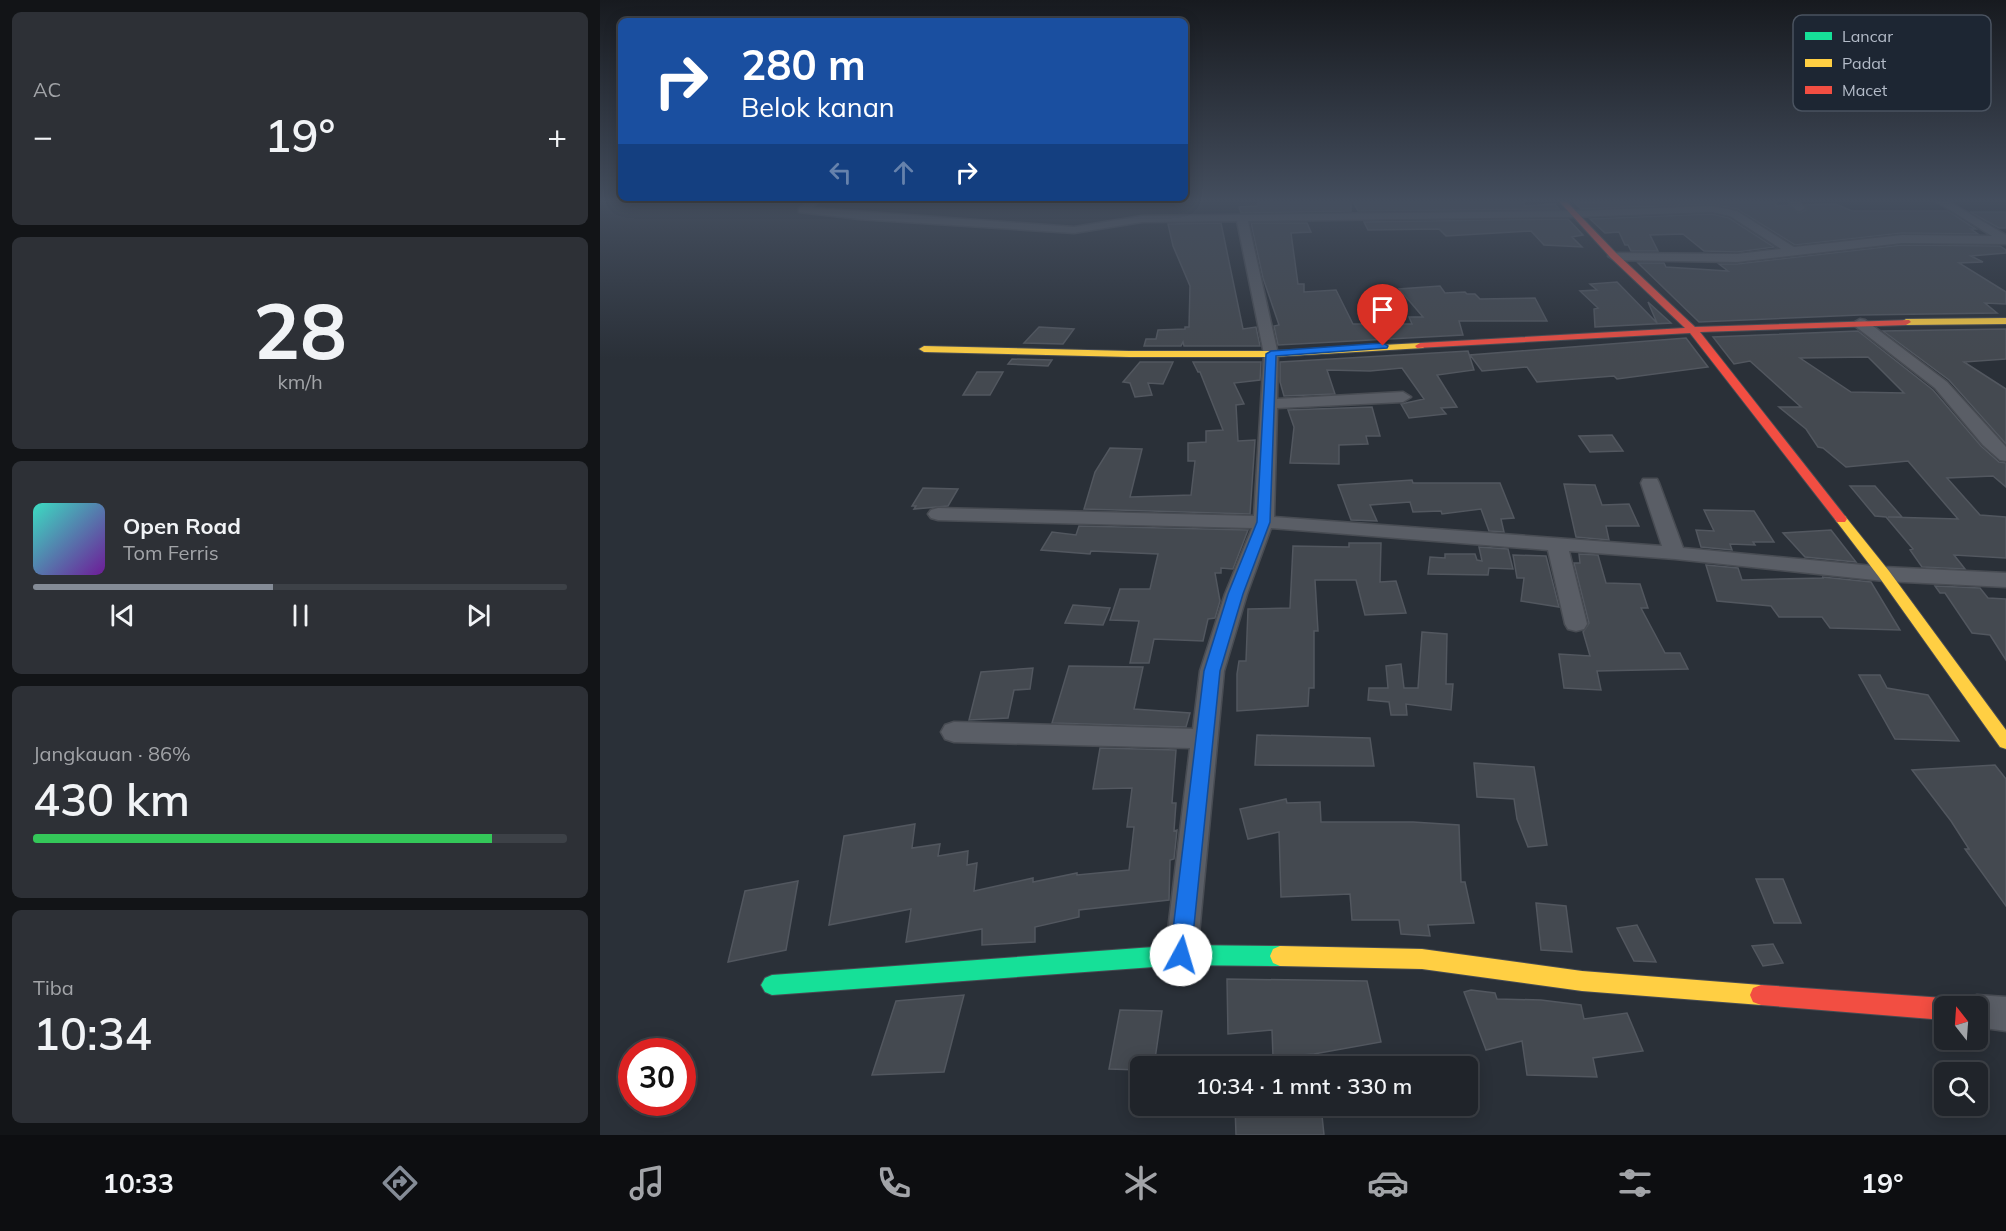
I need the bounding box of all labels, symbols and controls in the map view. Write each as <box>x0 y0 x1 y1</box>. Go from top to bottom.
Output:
legend <box>1793 15 1991 111</box>
text: Lancar <box>1842 26 1893 46</box>
text: 280 m <box>741 38 866 91</box>
icon: right <box>642 42 720 120</box>
text: Padat <box>1842 53 1887 73</box>
text: AC <box>33 77 61 102</box>
text: Macet <box>1842 80 1888 100</box>
text: Belok kanan <box>741 90 895 124</box>
text: 19° <box>265 107 335 163</box>
text: − <box>33 115 53 156</box>
text: + <box>547 115 567 156</box>
icon: left <box>824 156 857 189</box>
icon: ahead <box>887 156 920 189</box>
icon: right <box>950 156 983 189</box>
text: 28 <box>253 281 347 379</box>
pin <box>1357 284 1408 346</box>
icon: arrive <box>1366 293 1399 326</box>
text: km/h <box>277 369 323 394</box>
text: Open Road <box>123 512 241 540</box>
text: Tom Ferris <box>123 540 219 565</box>
icon: previous <box>106 599 139 632</box>
icon: pause <box>284 599 317 632</box>
icon: next <box>462 599 495 632</box>
text: Jangkauan · 86% <box>33 741 191 766</box>
text: 430 km <box>33 771 190 827</box>
position arrow <box>1149 923 1213 987</box>
text: Tiba <box>33 975 74 1000</box>
north arrow <box>1934 996 1988 1050</box>
map controls <box>1934 996 1988 1116</box>
text: 10:34 <box>33 1005 152 1061</box>
speed limit sign: 30 <box>618 1038 696 1116</box>
button: search <box>1934 1062 1988 1116</box>
text: 10:34 · 1 mnt · 330 m <box>1196 1072 1412 1100</box>
icon: directions <box>379 1162 421 1204</box>
icon: music <box>626 1162 668 1204</box>
icon: phone <box>873 1162 915 1204</box>
icon: climate <box>1120 1162 1162 1204</box>
icon: car <box>1367 1162 1409 1204</box>
icon: filters <box>1614 1162 1656 1204</box>
text: 10:33 <box>102 1166 174 1200</box>
text: 19° <box>1861 1166 1903 1200</box>

